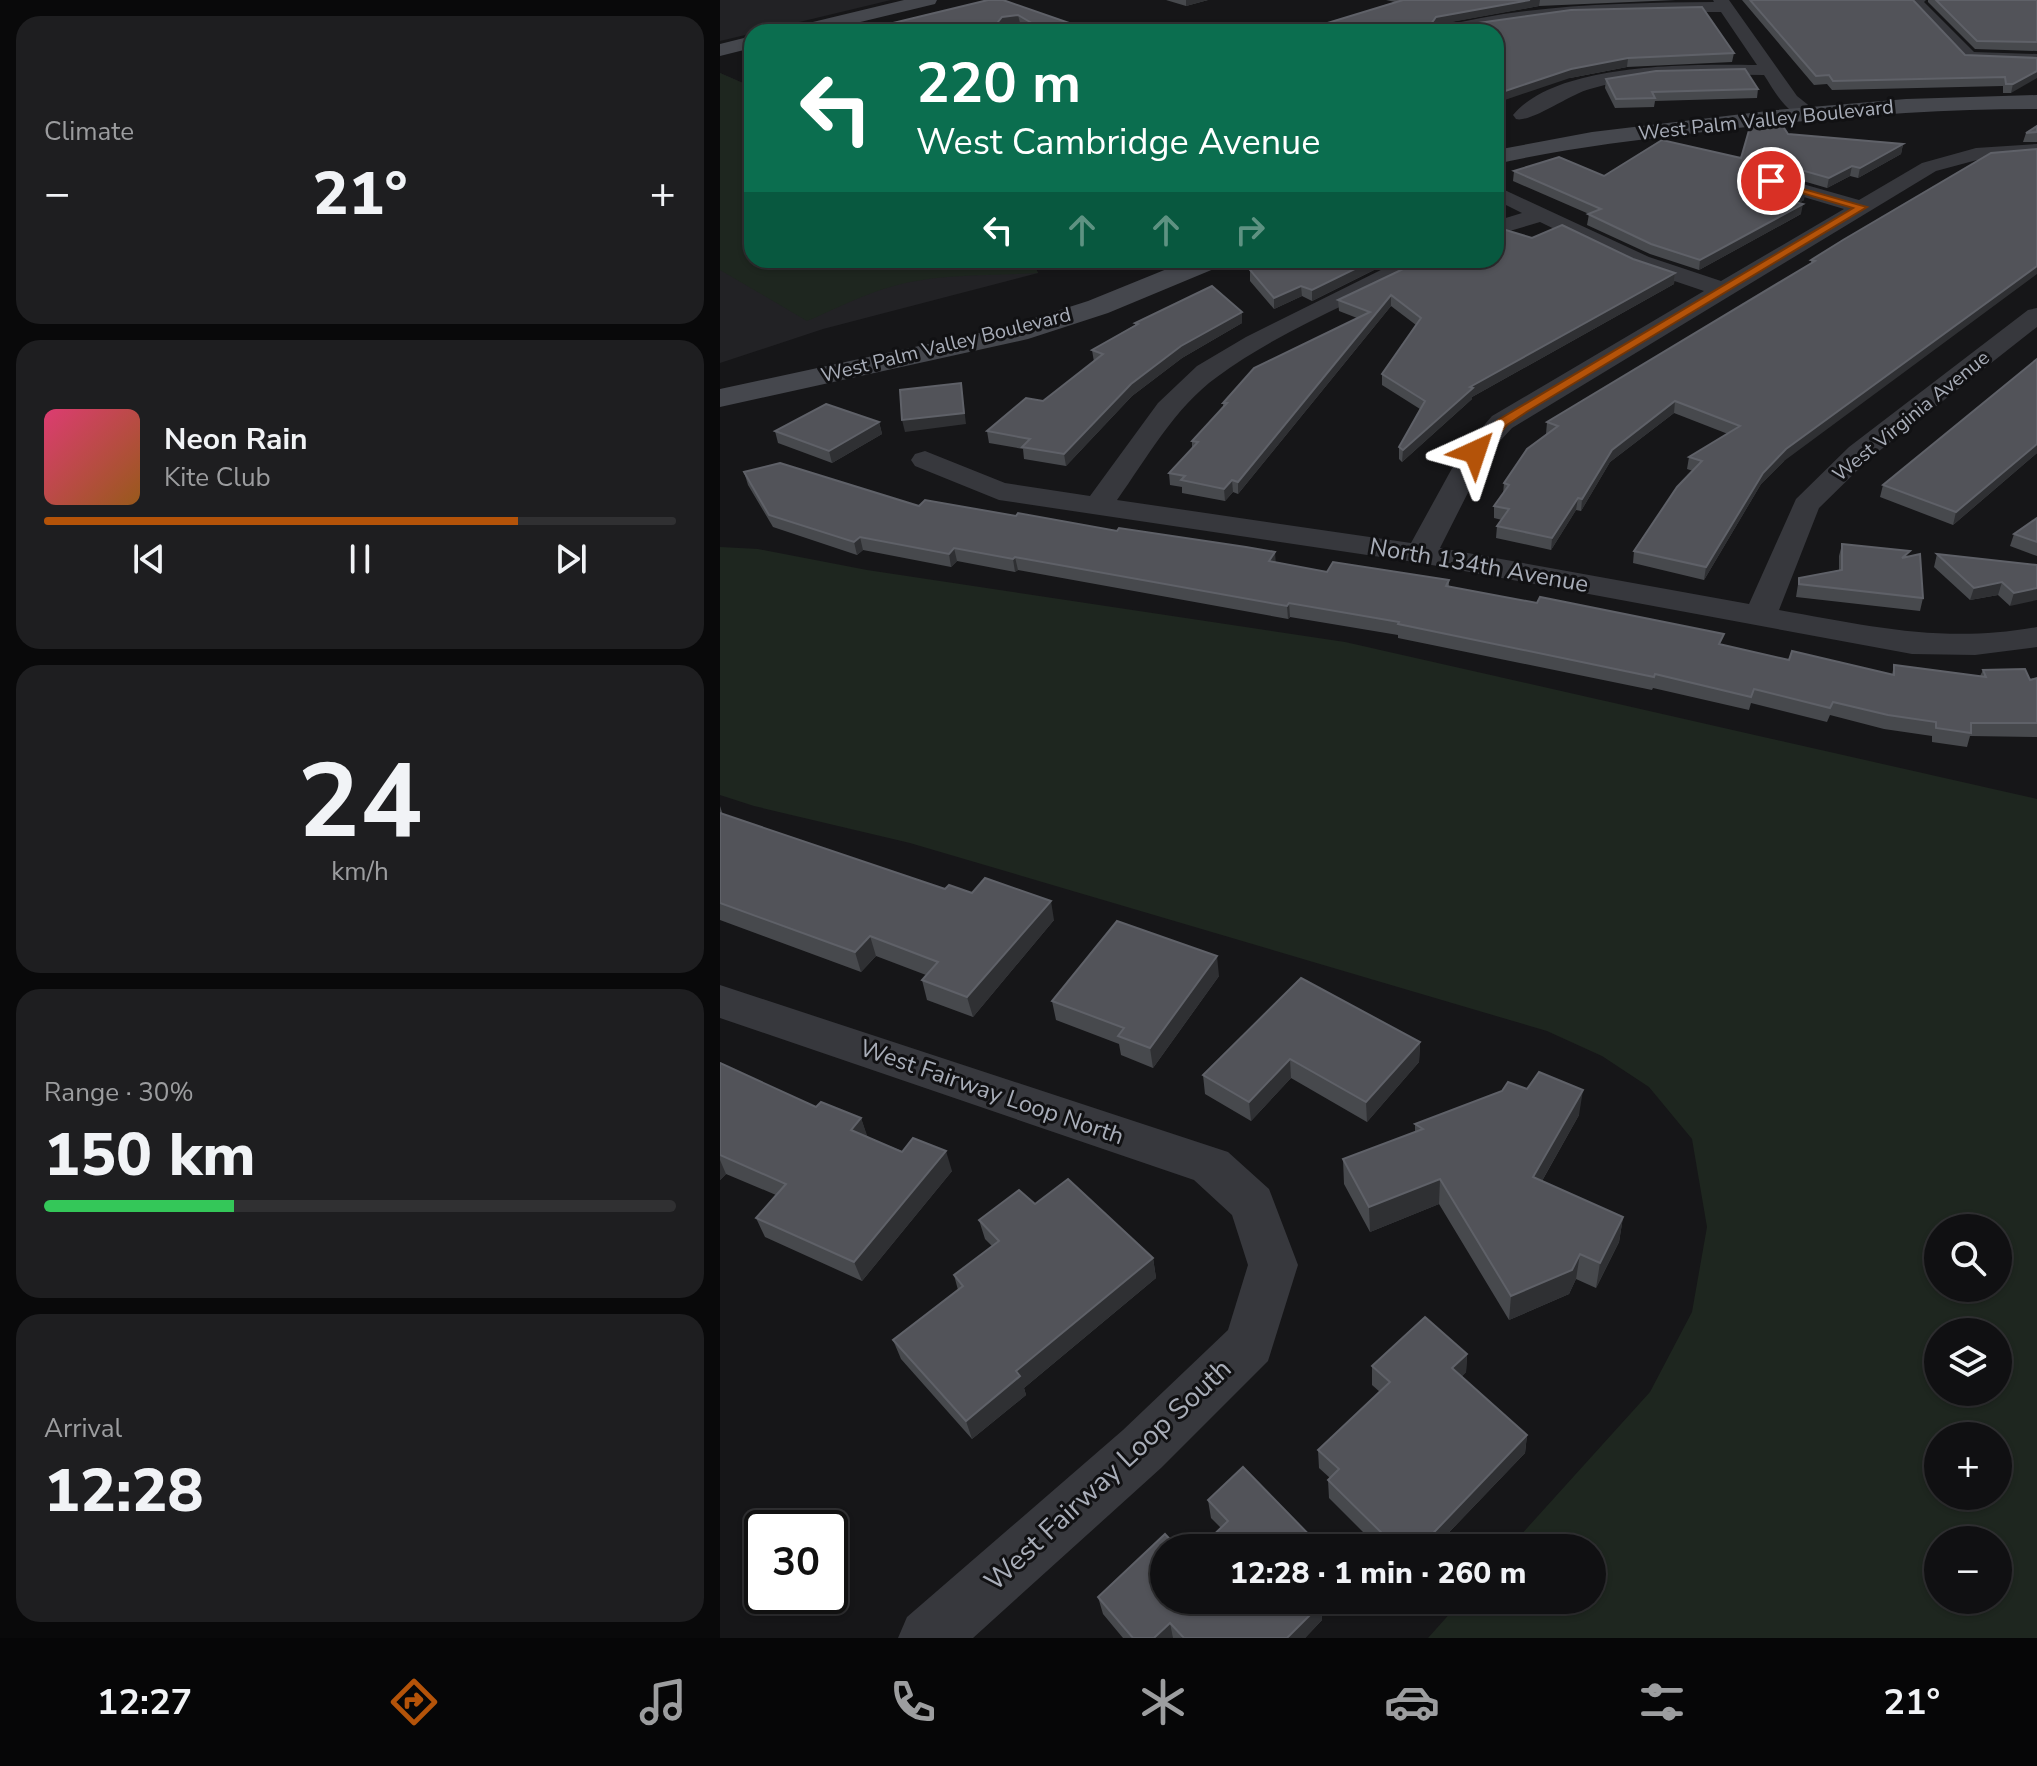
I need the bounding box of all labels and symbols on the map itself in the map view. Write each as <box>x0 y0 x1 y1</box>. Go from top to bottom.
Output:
street label: West Palm Valley Boulevard <box>1637 93 1895 147</box>
pin <box>1737 147 1805 215</box>
street label: West Palm Valley Boulevard <box>818 301 1074 389</box>
street label: West Virginia Avenue <box>1827 344 1995 488</box>
position arrow <box>1433 410 1517 494</box>
street label: North 134th Avenue <box>1367 530 1591 600</box>
street label: West Fairway Loop North <box>856 1032 1128 1152</box>
street label: West Fairway Loop South <box>976 1350 1240 1600</box>
speed limit sign: 30 <box>744 1510 848 1614</box>

